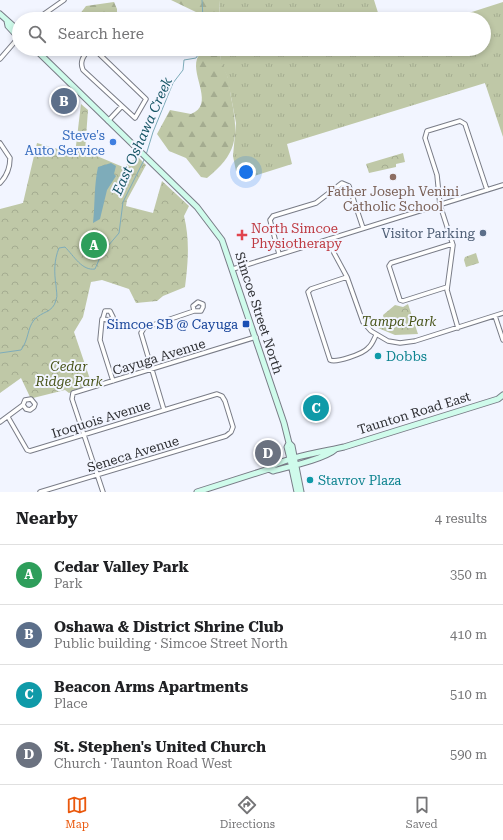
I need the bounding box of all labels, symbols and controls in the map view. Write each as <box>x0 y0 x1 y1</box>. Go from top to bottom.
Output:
search box <box>12 12 491 56</box>
icon: search <box>26 23 48 45</box>
text: Search here <box>58 25 144 43</box>
water label: East Oshawa Creek <box>108 74 175 198</box>
pin: B <box>51 86 77 116</box>
place label: Steve's Auto Service <box>25 128 105 158</box>
marker: Steve's Auto Service <box>108 137 118 147</box>
your location <box>236 162 256 182</box>
marker: Father Joseph Venini Catholic School <box>388 172 398 182</box>
place label: Father Joseph Venini Catholic School <box>327 184 459 214</box>
place label: North Simcoe Physiotherapy <box>251 221 342 251</box>
place label: Visitor Parking <box>381 226 476 241</box>
marker: Visitor Parking <box>478 228 488 238</box>
marker: North Simcoe Physiotherapy <box>236 229 248 241</box>
pin: A <box>81 230 107 260</box>
street label: Simcoe Street North <box>232 250 286 376</box>
park label: Tampa Park <box>362 314 437 329</box>
place label: Simcoe SB @ Cayuga <box>107 317 238 332</box>
marker: Simcoe SB @ Cayuga <box>241 319 251 329</box>
street label: Cayuga Avenue <box>111 336 207 378</box>
place label: Dobbs <box>386 349 427 364</box>
marker: Dobbs <box>373 351 383 361</box>
park label: Cedar Ridge Park <box>34 359 103 389</box>
street label: Taunton Road East <box>356 389 472 437</box>
pin: C <box>303 393 329 423</box>
street label: Iroquois Avenue <box>50 397 152 441</box>
street label: Seneca Avenue <box>85 433 181 475</box>
pin: D <box>255 438 281 468</box>
place label: Stavrov Plaza <box>318 473 401 488</box>
marker: Stavrov Plaza <box>305 475 315 485</box>
text: Nearby <box>16 508 78 528</box>
text: 4 results <box>435 511 487 526</box>
text: Cedar Valley Park <box>54 558 189 576</box>
text: A <box>24 567 34 582</box>
text: 350 m <box>450 567 487 582</box>
text: Park <box>54 576 83 591</box>
text: Oshawa & District Shrine Club <box>54 618 284 636</box>
text: B <box>24 627 34 642</box>
text: 410 m <box>450 627 487 642</box>
text: Public building · Simcoe Street North <box>54 636 288 651</box>
text: Beacon Arms Apartments <box>54 678 248 696</box>
text: C <box>24 687 34 702</box>
text: 510 m <box>450 687 487 702</box>
text: Place <box>54 696 88 711</box>
text: St. Stephen's United Church <box>54 738 266 756</box>
text: D <box>24 747 34 762</box>
text: 590 m <box>450 747 487 762</box>
text: Church · Taunton Road West <box>54 756 232 771</box>
tab: Map <box>65 794 89 831</box>
tab: Directions <box>220 794 275 831</box>
tab: Saved <box>406 794 438 831</box>

